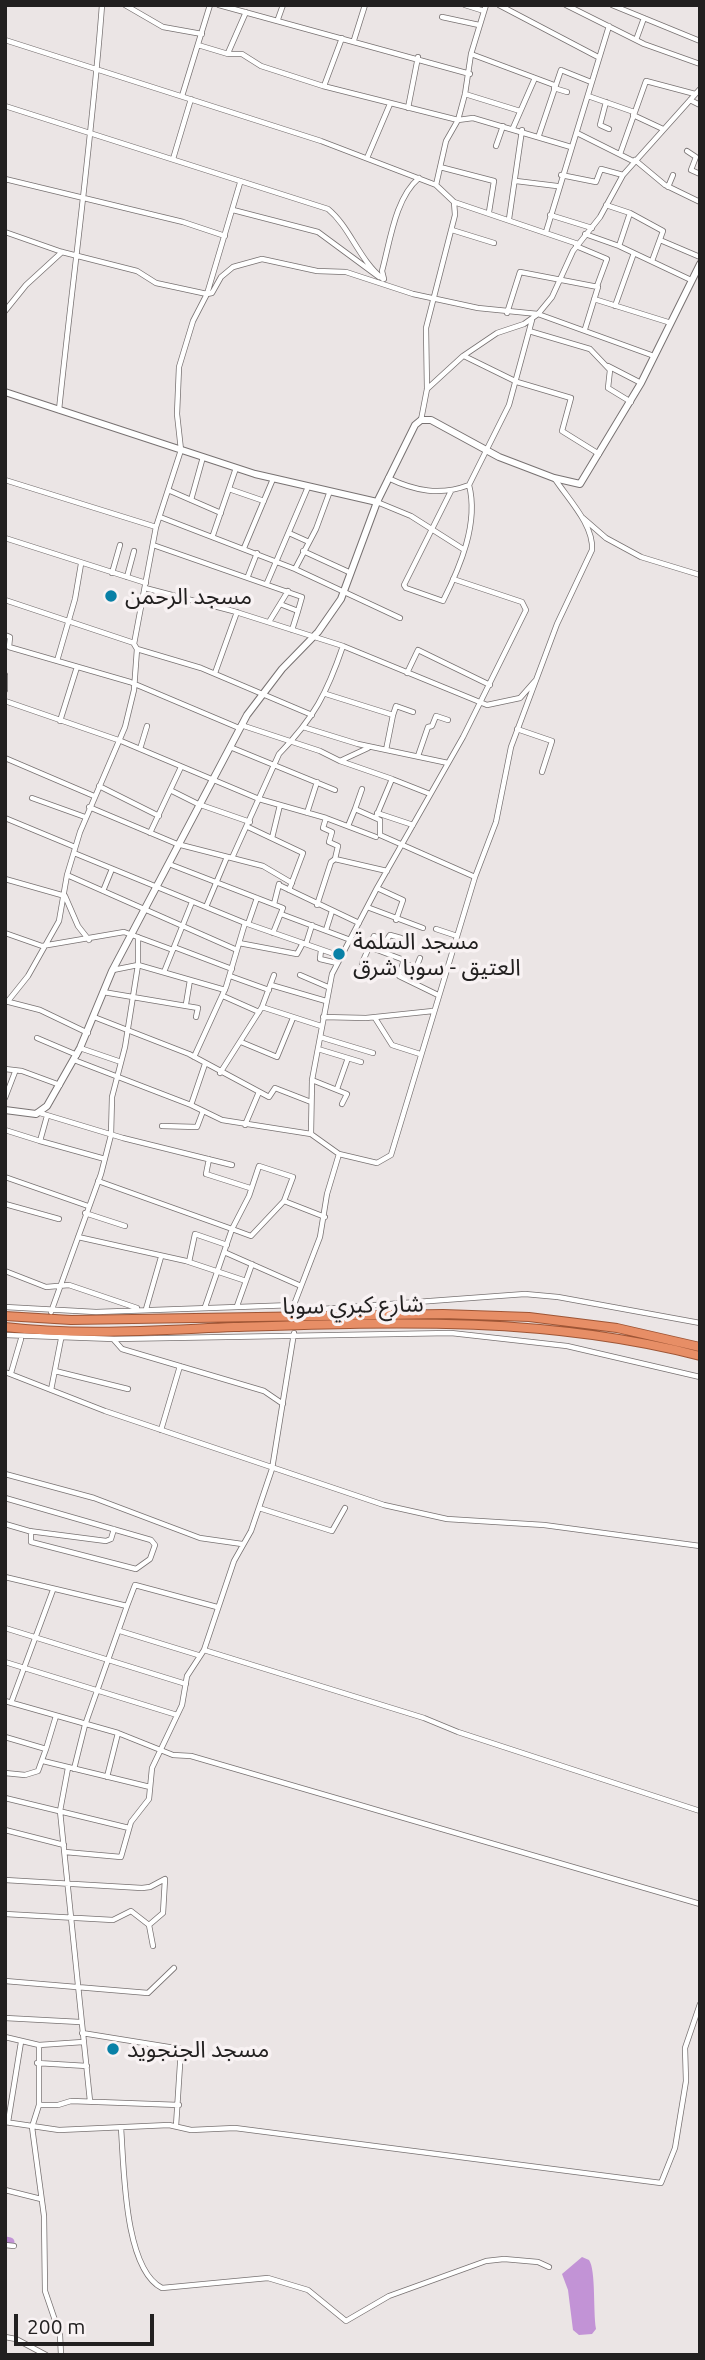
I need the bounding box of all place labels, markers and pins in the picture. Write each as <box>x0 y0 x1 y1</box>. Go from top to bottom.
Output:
place label: مسجد الرحمن <box>125 582 252 610</box>
marker: مسجد الرحمن <box>103 588 119 604</box>
place label: مسجد السلمة العتيق - سوبا شرق <box>353 927 521 981</box>
marker: مسجد السلمة العتيق - سوبا شرق <box>331 946 347 962</box>
place label: مسجد الجنجويد <box>127 2035 269 2063</box>
marker: مسجد الجنجويد <box>105 2041 121 2057</box>

